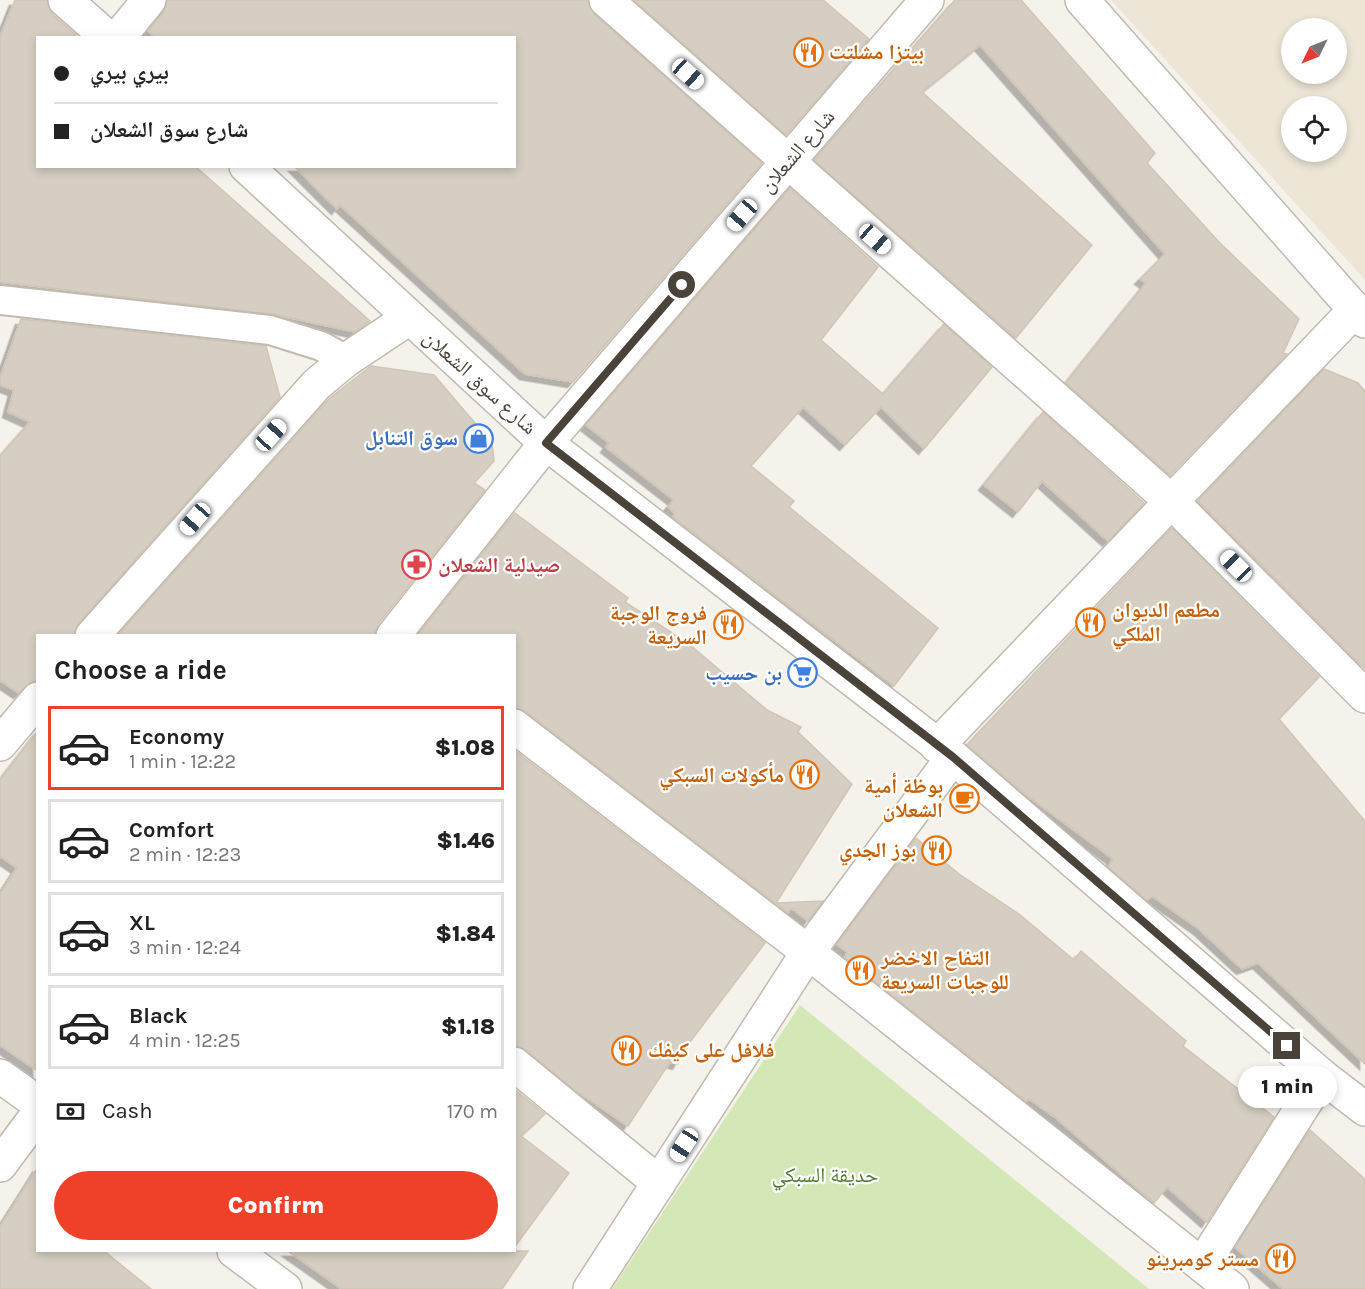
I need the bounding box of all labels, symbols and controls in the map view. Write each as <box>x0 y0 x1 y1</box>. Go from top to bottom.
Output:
north arrow <box>1281 18 1347 84</box>
map controls <box>1281 18 1347 162</box>
restaurant icon: بيتزا مشلتت <box>792 36 824 68</box>
place label: بيتزا مشلتت <box>829 40 924 64</box>
car <box>669 55 707 93</box>
text: بيري بيري <box>90 59 169 85</box>
button: locate <box>1281 96 1347 162</box>
street label: شارع الشعلان <box>754 105 840 198</box>
text: شارع سوق الشعلان <box>90 117 248 143</box>
car <box>723 196 761 234</box>
car <box>856 220 894 258</box>
route start <box>668 271 695 298</box>
street label: شارع سوق الشعلان <box>418 325 542 440</box>
car <box>252 416 290 454</box>
shop icon: سوق التنابل <box>463 422 495 454</box>
place label: سوق التنابل <box>365 426 458 451</box>
car <box>176 500 214 538</box>
car <box>1217 547 1255 585</box>
pharmacy icon: صيدلية الشعلان <box>401 549 433 581</box>
place label: صيدلية الشعلان <box>438 553 560 577</box>
place label: مطعم الديوان الملكي <box>1112 598 1220 650</box>
place label: فروج الوجبة السريعة <box>610 601 707 649</box>
restaurant icon: مطعم الديوان الملكي <box>1075 606 1107 638</box>
restaurant icon: فروج الوجبة السريعة <box>712 609 744 641</box>
text: Choose a ride <box>54 654 227 686</box>
supermarket icon: بن حسيب <box>787 657 819 689</box>
place label: بن حسيب <box>705 661 782 686</box>
icon: car <box>57 721 111 775</box>
text: Economy <box>129 724 224 750</box>
text: $1.08 <box>435 735 495 761</box>
text: 1 min · 12:22 <box>129 750 236 773</box>
restaurant icon: مأكولات السبكي <box>789 759 821 791</box>
place label: مأكولات السبكي <box>659 761 784 791</box>
place label: بوظة أمية الشعلان <box>864 772 943 822</box>
cafe icon: بوظة أمية الشعلان <box>948 782 980 814</box>
icon: car <box>57 814 111 868</box>
text: Comfort <box>129 817 214 843</box>
text: $1.46 <box>436 828 495 854</box>
restaurant icon: بوز الجدي <box>921 834 953 866</box>
place label: بوز الجدي <box>839 838 916 866</box>
text: 2 min · 12:23 <box>129 843 241 866</box>
icon: car <box>57 907 111 961</box>
text: XL <box>129 910 155 936</box>
text: $1.84 <box>436 921 495 947</box>
text: 3 min · 12:24 <box>129 936 241 959</box>
place label: التفاح الاخضر للوجبات السريعة <box>880 946 1009 994</box>
restaurant icon: التفاح الاخضر للوجبات السريعة <box>844 954 876 986</box>
icon: car <box>57 1000 111 1054</box>
text: Black <box>129 1003 188 1029</box>
text: $1.18 <box>441 1014 495 1040</box>
text: 4 min · 12:25 <box>129 1029 240 1052</box>
route end <box>1273 1032 1300 1059</box>
restaurant icon: فلافل على كيفك <box>611 1034 643 1066</box>
place label: فلافل على كيفك <box>648 1038 774 1063</box>
callout: 1 min <box>1238 1067 1336 1109</box>
text: 1 min <box>1261 1075 1314 1098</box>
icon: cash <box>54 1095 87 1128</box>
text: Cash <box>102 1098 152 1124</box>
text: 170 m <box>447 1100 498 1123</box>
car <box>667 1125 701 1165</box>
park label: حديقة السبكي <box>772 1163 878 1191</box>
button: Confirm <box>54 1171 498 1240</box>
restaurant icon: مستر كومبرينو <box>1264 1243 1296 1275</box>
place label: مستر كومبرينو <box>1146 1247 1259 1271</box>

